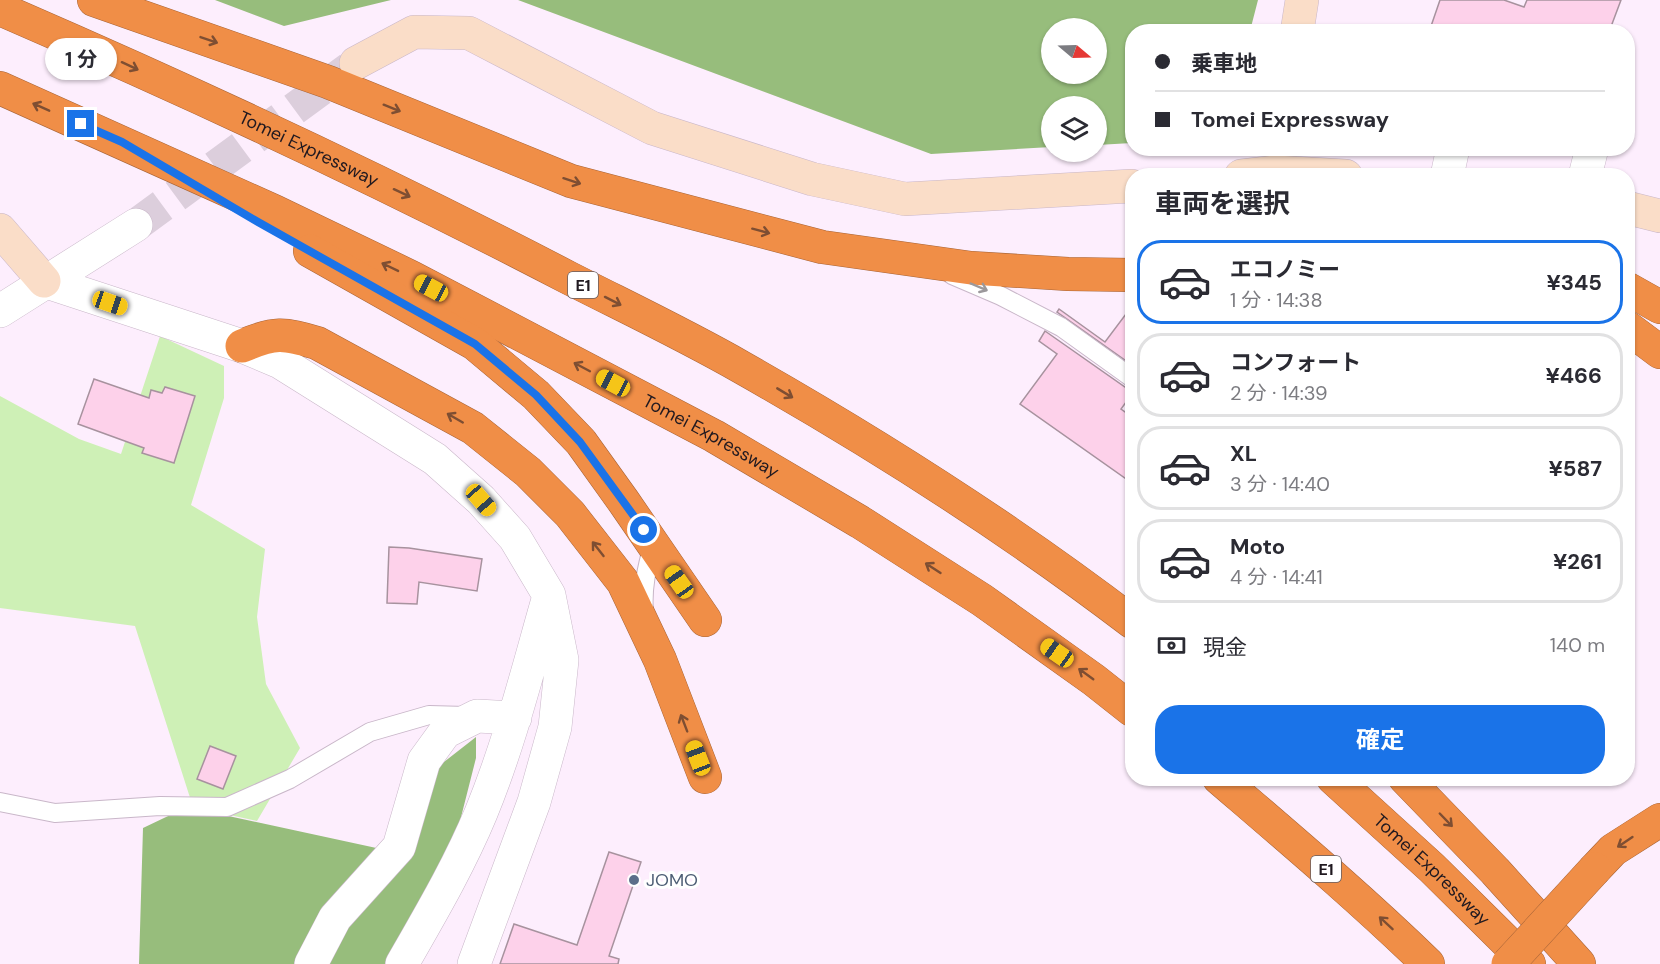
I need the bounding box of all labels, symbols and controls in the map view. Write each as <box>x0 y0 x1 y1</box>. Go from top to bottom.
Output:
north arrow <box>1041 18 1107 84</box>
map controls <box>1041 18 1107 162</box>
one-way arrow <box>199 36 218 47</box>
callout: 1 分 <box>45 37 117 79</box>
text: 1 分 <box>65 46 97 72</box>
text: 乗車地 <box>1191 49 1257 78</box>
one-way arrow <box>121 61 139 73</box>
button: layers <box>1041 96 1107 162</box>
one-way arrow <box>32 100 50 111</box>
one-way arrow <box>382 103 400 114</box>
street label: Tomei Expressway <box>235 105 383 192</box>
text: Tomei Expressway <box>1191 105 1389 134</box>
route end <box>67 110 94 137</box>
one-way arrow <box>562 176 581 187</box>
text: 車両を選択 <box>1155 186 1290 221</box>
one-way arrow <box>393 188 411 200</box>
one-way arrow <box>751 226 770 237</box>
icon: car <box>1158 255 1212 309</box>
text: エコノミー <box>1230 255 1340 284</box>
one-way arrow <box>381 261 399 272</box>
text: ¥345 <box>1546 268 1602 297</box>
car <box>411 272 451 304</box>
road number: E1 <box>568 272 598 298</box>
one-way arrow <box>969 282 988 293</box>
text: 1 分 · 14:38 <box>1230 287 1323 313</box>
car <box>90 289 130 317</box>
one-way arrow <box>604 296 622 307</box>
icon: car <box>1158 348 1212 402</box>
text: コンフォート <box>1230 348 1361 377</box>
one-way arrow <box>573 361 591 372</box>
text: ¥466 <box>1546 361 1602 390</box>
car <box>593 367 633 399</box>
text: 2 分 · 14:39 <box>1230 380 1328 406</box>
one-way arrow <box>776 388 793 400</box>
street label: Tomei Expressway <box>639 389 783 484</box>
one-way arrow <box>447 412 464 424</box>
text: XL <box>1230 439 1257 468</box>
icon: car <box>1158 441 1212 495</box>
text: ¥587 <box>1549 454 1602 483</box>
text: 3 分 · 14:40 <box>1230 471 1330 497</box>
car <box>462 481 500 519</box>
route start <box>630 516 657 543</box>
text: Moto <box>1230 532 1285 561</box>
icon: car <box>1158 534 1212 588</box>
one-way arrow <box>591 541 604 557</box>
text: ¥261 <box>1553 547 1602 576</box>
car <box>661 562 697 602</box>
one-way arrow <box>925 562 941 574</box>
text: 4 分 · 14:41 <box>1230 564 1323 590</box>
icon: cash <box>1155 629 1188 662</box>
text: 140 m <box>1550 632 1605 658</box>
text: 現金 <box>1203 633 1247 662</box>
car <box>1037 635 1077 671</box>
one-way arrow <box>1079 668 1095 680</box>
button: 確定 <box>1155 705 1605 774</box>
one-way arrow <box>678 714 689 732</box>
car <box>683 738 713 778</box>
street label: Tomei Expressway <box>1368 809 1495 931</box>
one-way arrow <box>1439 813 1454 828</box>
one-way arrow <box>1617 836 1634 848</box>
road number: E1 <box>1311 856 1341 882</box>
place label: JOMO <box>646 868 698 892</box>
marker: JOMO <box>627 873 641 887</box>
one-way arrow <box>1379 916 1394 930</box>

